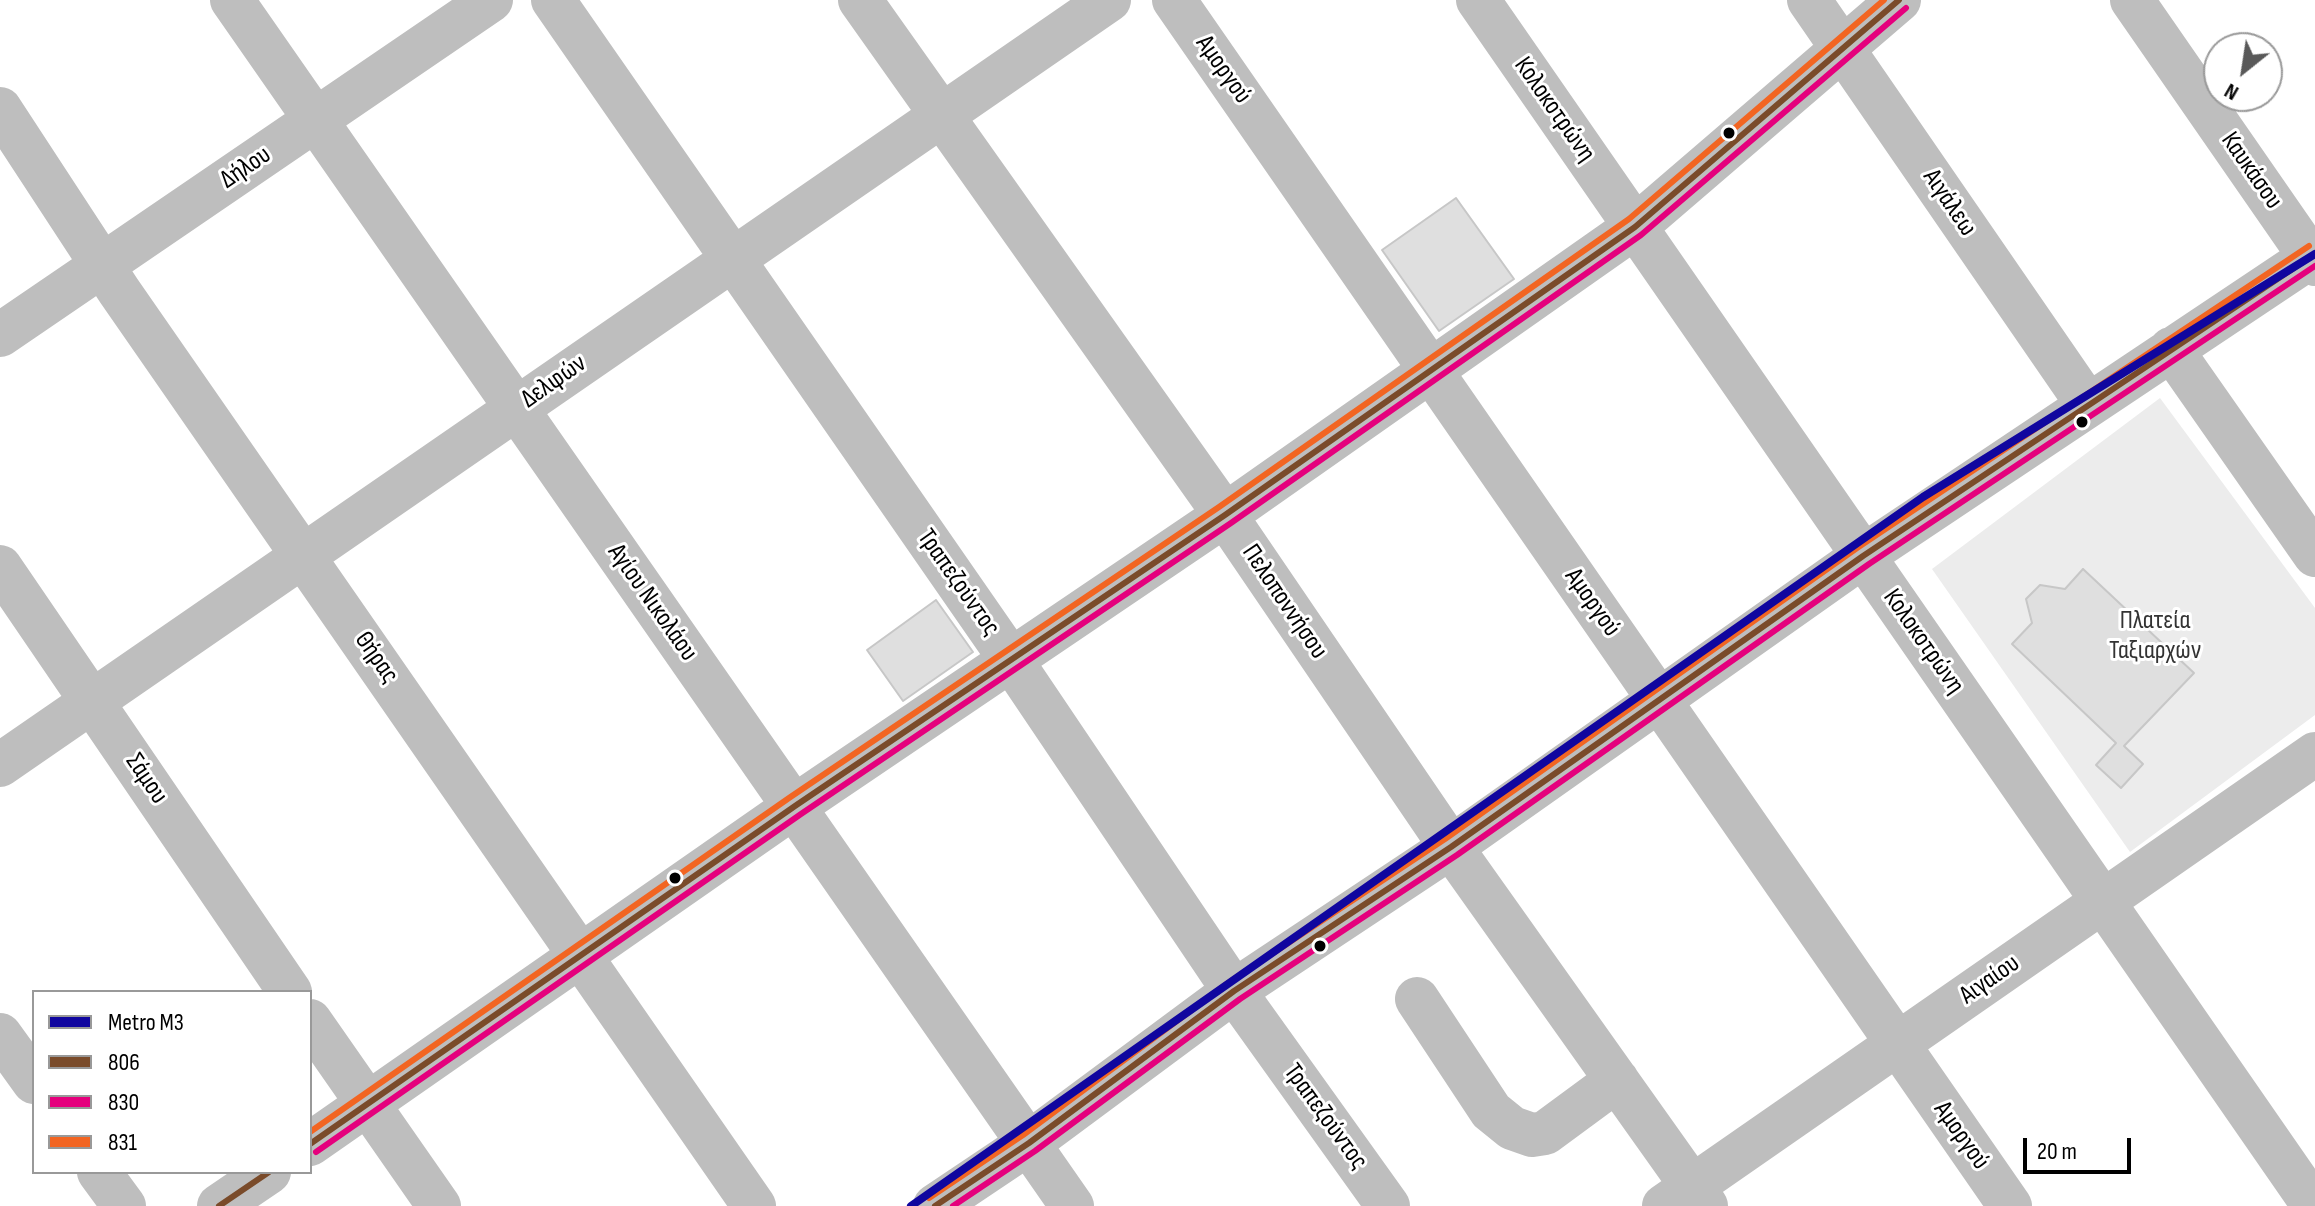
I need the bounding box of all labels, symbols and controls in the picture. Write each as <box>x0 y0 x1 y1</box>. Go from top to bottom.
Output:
street label: Αμοργού <box>1188 30 1258 110</box>
north arrow <box>2203 32 2283 112</box>
street label: Κολοκοτρώνη <box>1507 52 1601 168</box>
text: N <box>2220 77 2244 106</box>
unlabelled marker <box>1721 125 1737 141</box>
street label: Καυκάσου <box>2213 127 2289 215</box>
street label: Δήλου <box>215 140 277 196</box>
street label: Αιγάλεω <box>1915 164 1983 242</box>
street label: Δελφών <box>515 348 593 416</box>
unlabelled marker <box>2074 414 2090 430</box>
street label: Τραπεζούντος <box>910 524 1006 642</box>
street label: Αγίου Νικολάου <box>600 539 704 667</box>
street label: Πελοποννήσου <box>1234 539 1334 665</box>
street label: Αμοργού <box>1557 563 1627 643</box>
street label: Κολοκοτρώνη <box>1876 584 1970 700</box>
park label: Πλατεία Ταξιαρχών <box>2109 605 2201 666</box>
street label: Θήρας <box>347 626 405 690</box>
street label: Σάμου <box>118 748 174 810</box>
unlabelled marker <box>667 870 683 886</box>
unlabelled marker <box>1312 938 1328 954</box>
street label: Αιγαίου <box>1954 948 2026 1012</box>
legend <box>32 990 312 1174</box>
text: Metro Μ3 <box>108 1008 184 1037</box>
text: 806 <box>108 1048 140 1077</box>
street label: Τραπεζούντος <box>1276 1058 1374 1176</box>
text: 830 <box>108 1088 139 1117</box>
street label: Αμοργού <box>1926 1096 1996 1176</box>
scale bar <box>2027 1122 2135 1172</box>
text: 831 <box>108 1128 137 1157</box>
text: 20 m <box>2037 1137 2077 1166</box>

